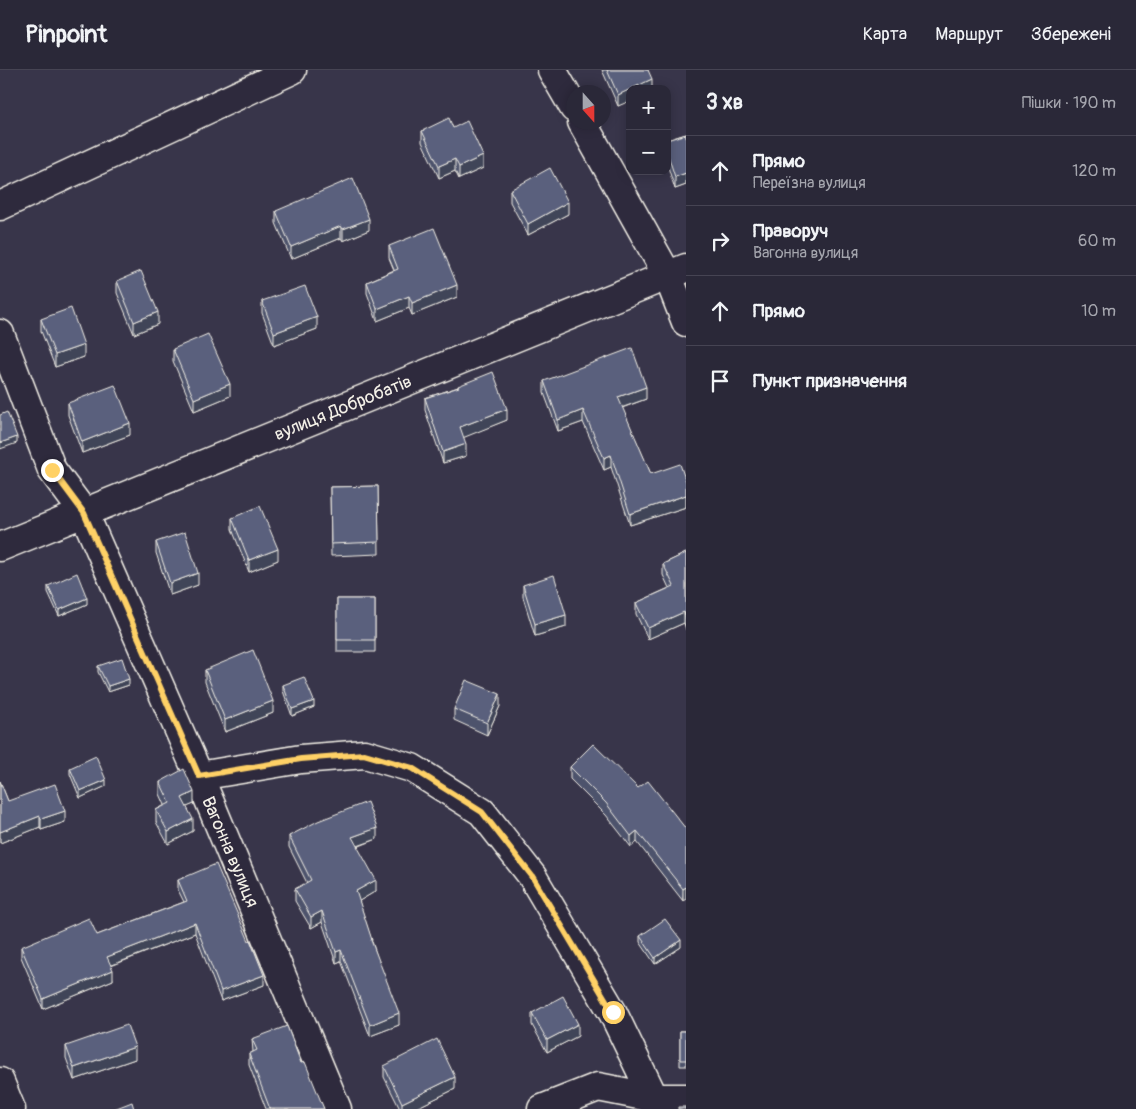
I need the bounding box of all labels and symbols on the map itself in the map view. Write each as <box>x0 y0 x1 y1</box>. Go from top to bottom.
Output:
north arrow <box>566 85 611 130</box>
street label: вулиця Добробатів <box>271 370 415 446</box>
route end <box>41 459 64 482</box>
street label: Вагонна вулиця <box>196 793 264 911</box>
route start <box>602 1001 625 1024</box>

